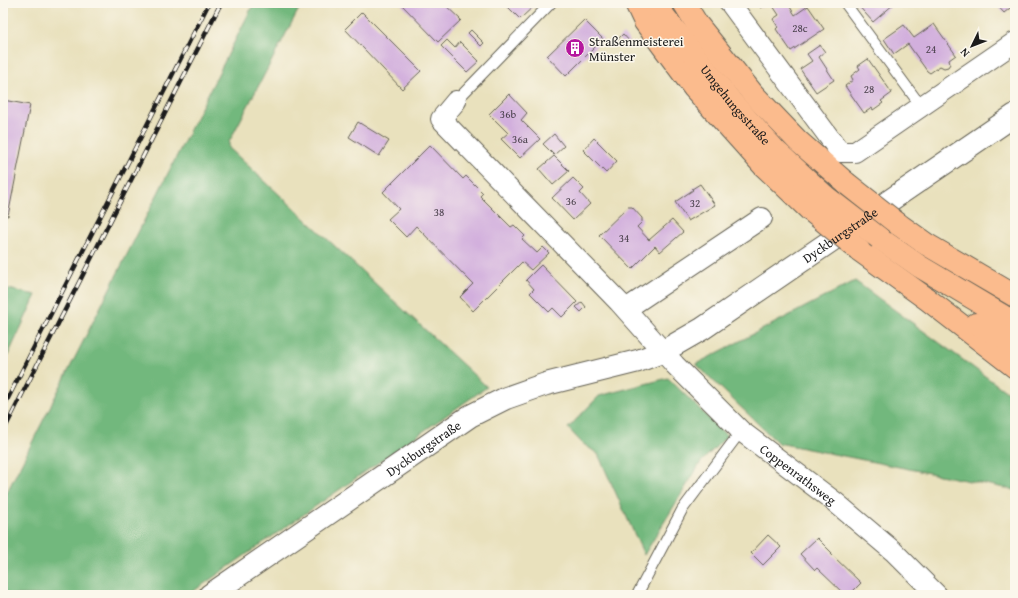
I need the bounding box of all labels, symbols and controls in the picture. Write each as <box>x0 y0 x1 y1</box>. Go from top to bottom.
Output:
house number: 28c <box>792 20 808 36</box>
north arrow <box>952 26 992 66</box>
place label: Straßenmeisterei Münster <box>589 32 684 66</box>
building icon: Straßenmeisterei Münster <box>564 37 586 59</box>
house number: 24 <box>926 41 936 57</box>
text: N <box>956 44 973 61</box>
street label: Umgehungsstraße <box>696 61 775 149</box>
house number: 28 <box>864 81 874 97</box>
house number: 36b <box>500 106 516 122</box>
house number: 36a <box>512 131 529 147</box>
house number: 36 <box>566 193 576 209</box>
house number: 32 <box>690 195 700 211</box>
street label: Dyckburgstraße <box>799 202 881 267</box>
house number: 38 <box>434 204 444 220</box>
house number: 34 <box>619 230 629 246</box>
street label: Dyckburgstraße <box>382 416 465 481</box>
street label: Coppenrathsweg <box>756 439 841 510</box>

